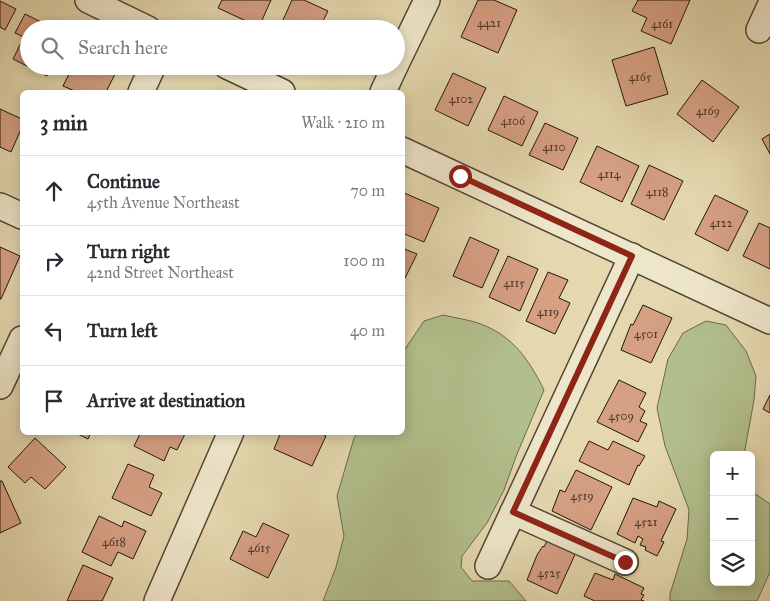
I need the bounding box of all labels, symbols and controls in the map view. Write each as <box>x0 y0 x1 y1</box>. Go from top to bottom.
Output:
house number: 4421 <box>477 16 501 30</box>
house number: 4161 <box>651 17 673 31</box>
search box <box>20 20 405 75</box>
icon: search <box>38 34 66 62</box>
text: Search here <box>78 36 168 59</box>
house number: 4165 <box>628 70 652 84</box>
house number: 4102 <box>449 92 473 106</box>
house number: 4169 <box>696 104 720 118</box>
text: 3 min <box>40 110 88 136</box>
text: Walk · 210 m <box>301 113 385 132</box>
house number: 4106 <box>501 114 526 128</box>
house number: 4110 <box>542 140 566 154</box>
route start <box>449 165 472 188</box>
house number: 4114 <box>598 167 621 181</box>
text: Continue <box>87 170 160 193</box>
icon: ahead <box>40 177 68 205</box>
text: 70 m <box>350 181 385 200</box>
house number: 4118 <box>646 185 668 199</box>
text: 45th Avenue Northeast <box>87 193 240 212</box>
house number: 4122 <box>709 216 733 230</box>
text: Turn right <box>87 240 170 263</box>
icon: right <box>40 247 68 275</box>
text: 100 m <box>343 251 385 270</box>
text: 42nd Street Northeast <box>87 263 234 282</box>
house number: 4115 <box>503 276 525 290</box>
house number: 4119 <box>537 305 559 319</box>
icon: left <box>40 317 68 345</box>
text: Turn left <box>87 319 157 342</box>
text: 40 m <box>350 321 385 340</box>
house number: 4501 <box>634 327 658 341</box>
icon: arrive <box>40 387 68 415</box>
text: Arrive at destination <box>87 389 245 412</box>
house number: 4509 <box>608 409 634 423</box>
map controls <box>710 451 755 586</box>
button: + <box>710 451 755 496</box>
house number: 4519 <box>570 489 594 503</box>
button: − <box>710 496 755 541</box>
house number: 4521 <box>635 515 658 529</box>
house number: 4618 <box>102 535 126 549</box>
house number: 4615 <box>248 541 271 555</box>
button: layers <box>710 541 755 586</box>
route end <box>614 551 637 574</box>
house number: 4525 <box>537 566 561 580</box>

